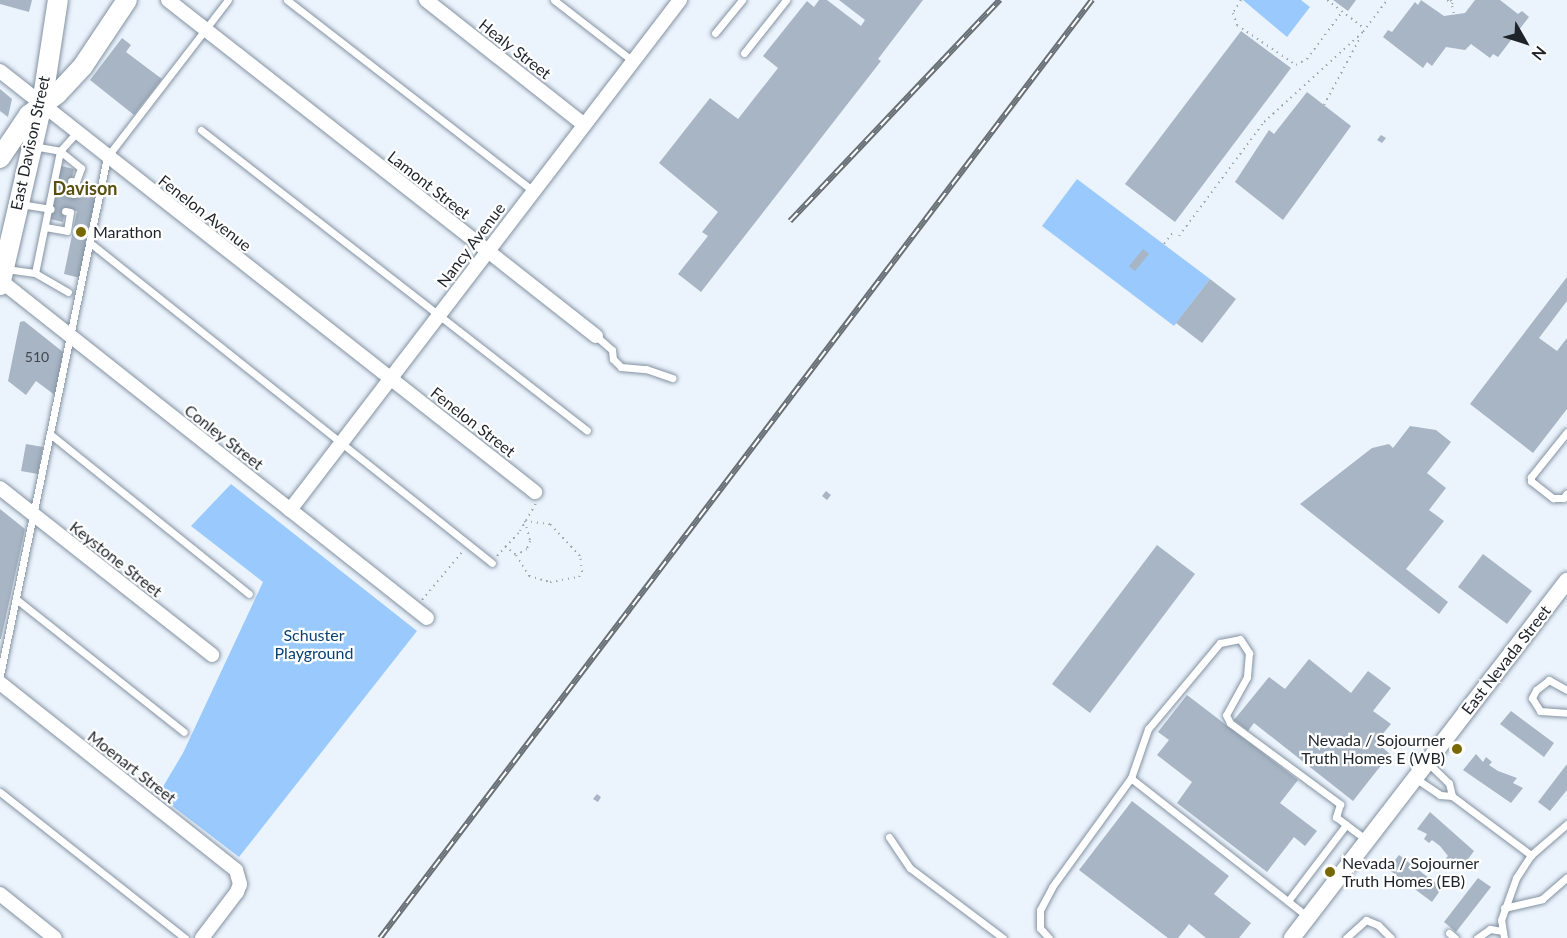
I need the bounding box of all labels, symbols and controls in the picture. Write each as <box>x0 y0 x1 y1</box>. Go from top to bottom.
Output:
north arrow <box>1495 12 1555 72</box>
street label: Healy Street <box>475 15 555 83</box>
text: N <box>1528 43 1551 64</box>
street label: East Davison Street <box>6 74 54 212</box>
street label: Lamont Street <box>384 147 474 223</box>
street label: Fenelon Avenue <box>155 171 255 255</box>
district label: Davison <box>53 177 117 199</box>
street label: Nancy Avenue <box>433 199 509 291</box>
place label: Marathon <box>93 222 162 242</box>
marker: Marathon <box>74 225 88 239</box>
house number: 510 <box>25 349 49 365</box>
street label: Fenelon Street <box>427 383 519 461</box>
street label: Conley Street <box>181 400 267 474</box>
street label: Keystone Street <box>66 517 166 601</box>
street label: East Nevada Street <box>1457 602 1555 718</box>
park label: Schuster Playground <box>275 625 353 663</box>
street label: Moenart Street <box>84 727 180 807</box>
place label: Nevada / Sojourner Truth Homes E (WB) <box>1301 730 1445 768</box>
marker: Nevada / Sojourner Truth Homes E (WB) <box>1450 742 1464 756</box>
place label: Nevada / Sojourner Truth Homes (EB) <box>1342 853 1479 891</box>
marker: Nevada / Sojourner Truth Homes (EB) <box>1323 865 1337 879</box>

